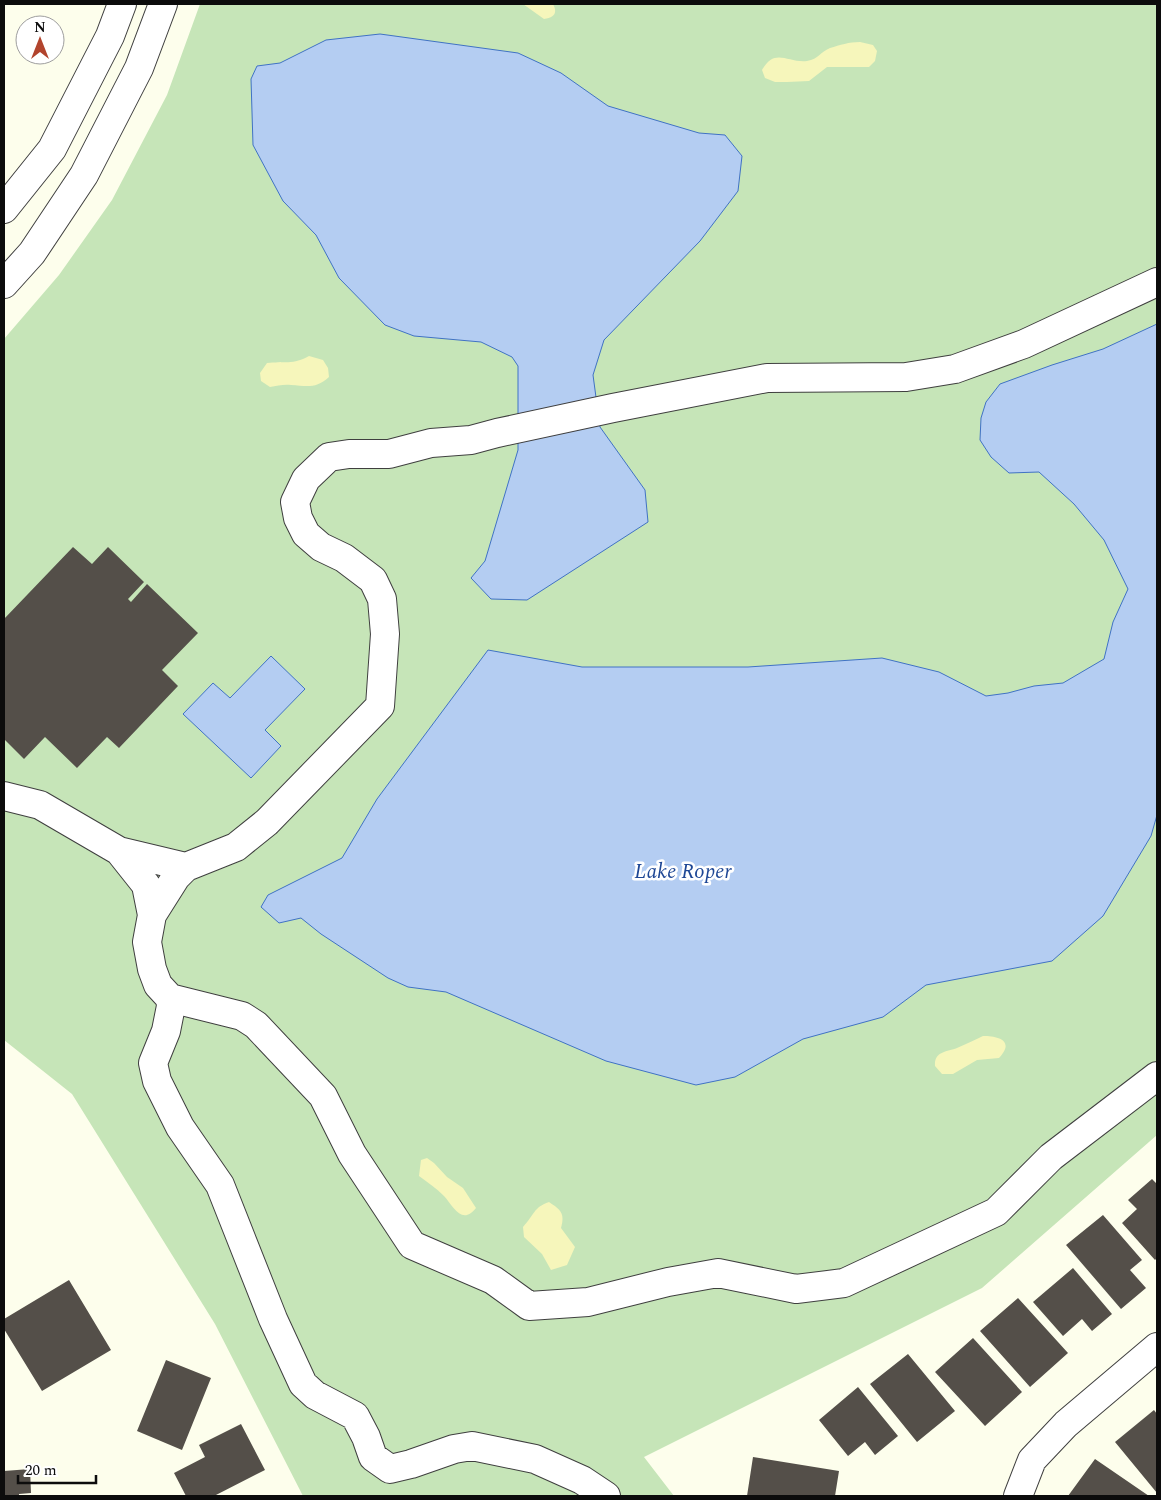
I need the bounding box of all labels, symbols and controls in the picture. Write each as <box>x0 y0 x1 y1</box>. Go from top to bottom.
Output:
north arrow <box>15 15 65 65</box>
text: N <box>34 17 46 38</box>
water label: Lake Roper <box>634 856 732 888</box>
scale bar <box>18 1452 95 1484</box>
text: 20 m <box>25 1459 57 1482</box>

